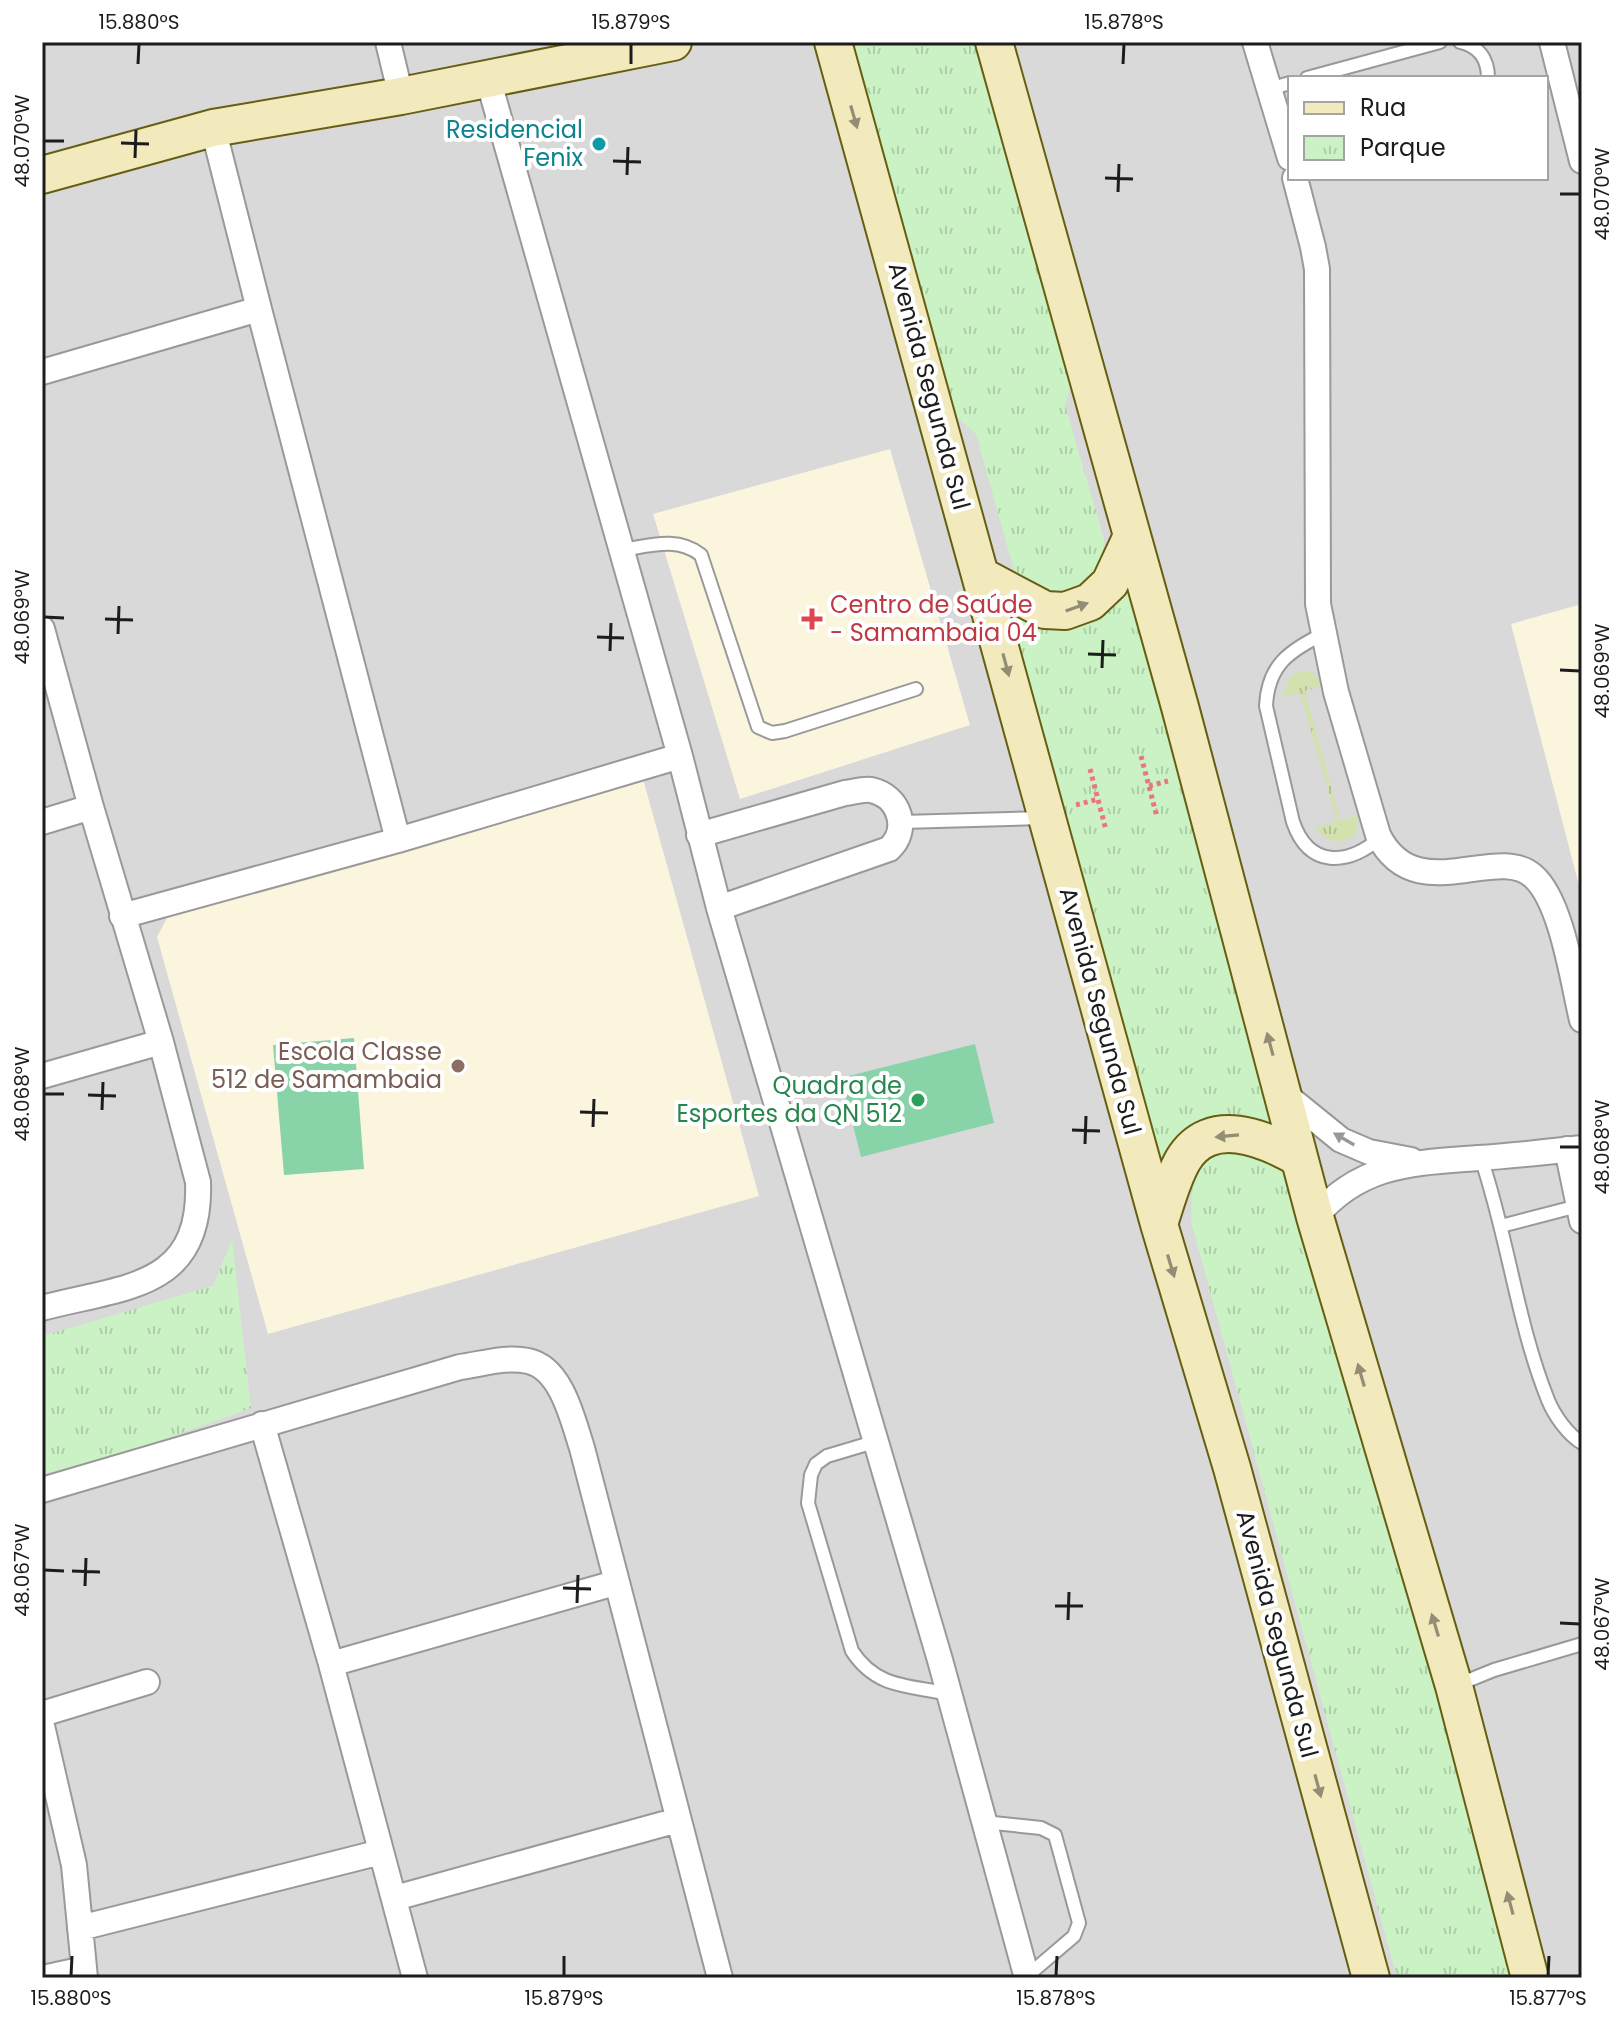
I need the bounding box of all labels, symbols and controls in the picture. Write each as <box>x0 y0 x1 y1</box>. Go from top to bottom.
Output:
text: 15.880°S <box>99 8 179 36</box>
text: 15.879°S <box>591 8 671 36</box>
text: 15.878°S <box>1084 8 1164 36</box>
legend <box>1288 76 1548 180</box>
text: Rua <box>1360 91 1406 124</box>
text: 48.070°W <box>8 94 36 188</box>
one-way arrow <box>849 105 861 130</box>
place label: Residencial Fenix <box>446 113 583 174</box>
text: Parque <box>1360 131 1446 164</box>
marker: Residencial Fenix <box>590 135 608 153</box>
text: 48.070°W <box>1588 147 1616 241</box>
street label: Avenida Segunda Sul <box>881 259 978 513</box>
text: 48.069°W <box>8 569 36 664</box>
place label: Centro de Saúde - Samambaia 04 <box>830 588 1037 649</box>
one-way arrow <box>1065 600 1089 613</box>
marker: Centro de Saúde - Samambaia 04 <box>801 608 823 630</box>
text: 48.069°W <box>1588 623 1616 718</box>
one-way arrow <box>1000 653 1013 677</box>
street label: Avenida Segunda Sul <box>1052 884 1149 1138</box>
one-way arrow <box>1263 1031 1275 1056</box>
place label: Escola Classe 512 de Samambaia <box>211 1035 442 1096</box>
text: 48.068°W <box>8 1046 36 1142</box>
marker: Escola Classe 512 de Samambaia <box>449 1057 467 1075</box>
place label: Quadra de Esportes da QN 512 <box>676 1069 902 1130</box>
marker: Quadra de Esportes da QN 512 <box>909 1091 927 1109</box>
text: 48.068°W <box>1588 1099 1616 1195</box>
one-way arrow <box>1214 1130 1239 1143</box>
one-way arrow <box>1333 1132 1355 1146</box>
one-way arrow <box>1165 1255 1178 1279</box>
one-way arrow <box>1354 1363 1367 1387</box>
street label: Avenida Segunda Sul <box>1229 1507 1326 1761</box>
text: 48.067°W <box>8 1523 36 1617</box>
text: 48.067°W <box>1588 1577 1616 1671</box>
one-way arrow <box>1428 1612 1441 1636</box>
one-way arrow <box>1313 1773 1325 1798</box>
one-way arrow <box>1503 1890 1515 1915</box>
text: 15.880°S <box>31 1984 111 2012</box>
text: 15.879°S <box>524 1984 604 2012</box>
text: 15.878°S <box>1016 1984 1096 2012</box>
text: 15.877°S <box>1509 1984 1587 2012</box>

